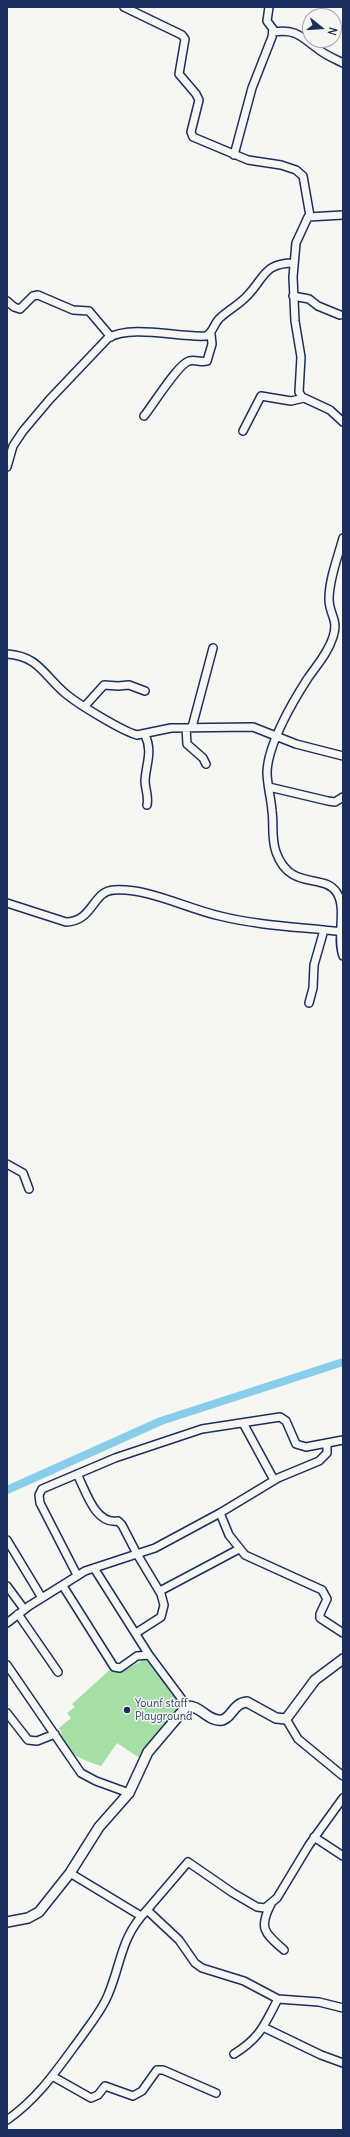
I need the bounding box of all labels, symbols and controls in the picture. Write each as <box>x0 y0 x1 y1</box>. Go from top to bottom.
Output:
north arrow <box>302 8 342 48</box>
text: N <box>325 26 340 37</box>
place label: Younf staff Playground <box>135 1697 193 1723</box>
marker: Younf staff Playground <box>122 1705 132 1715</box>

